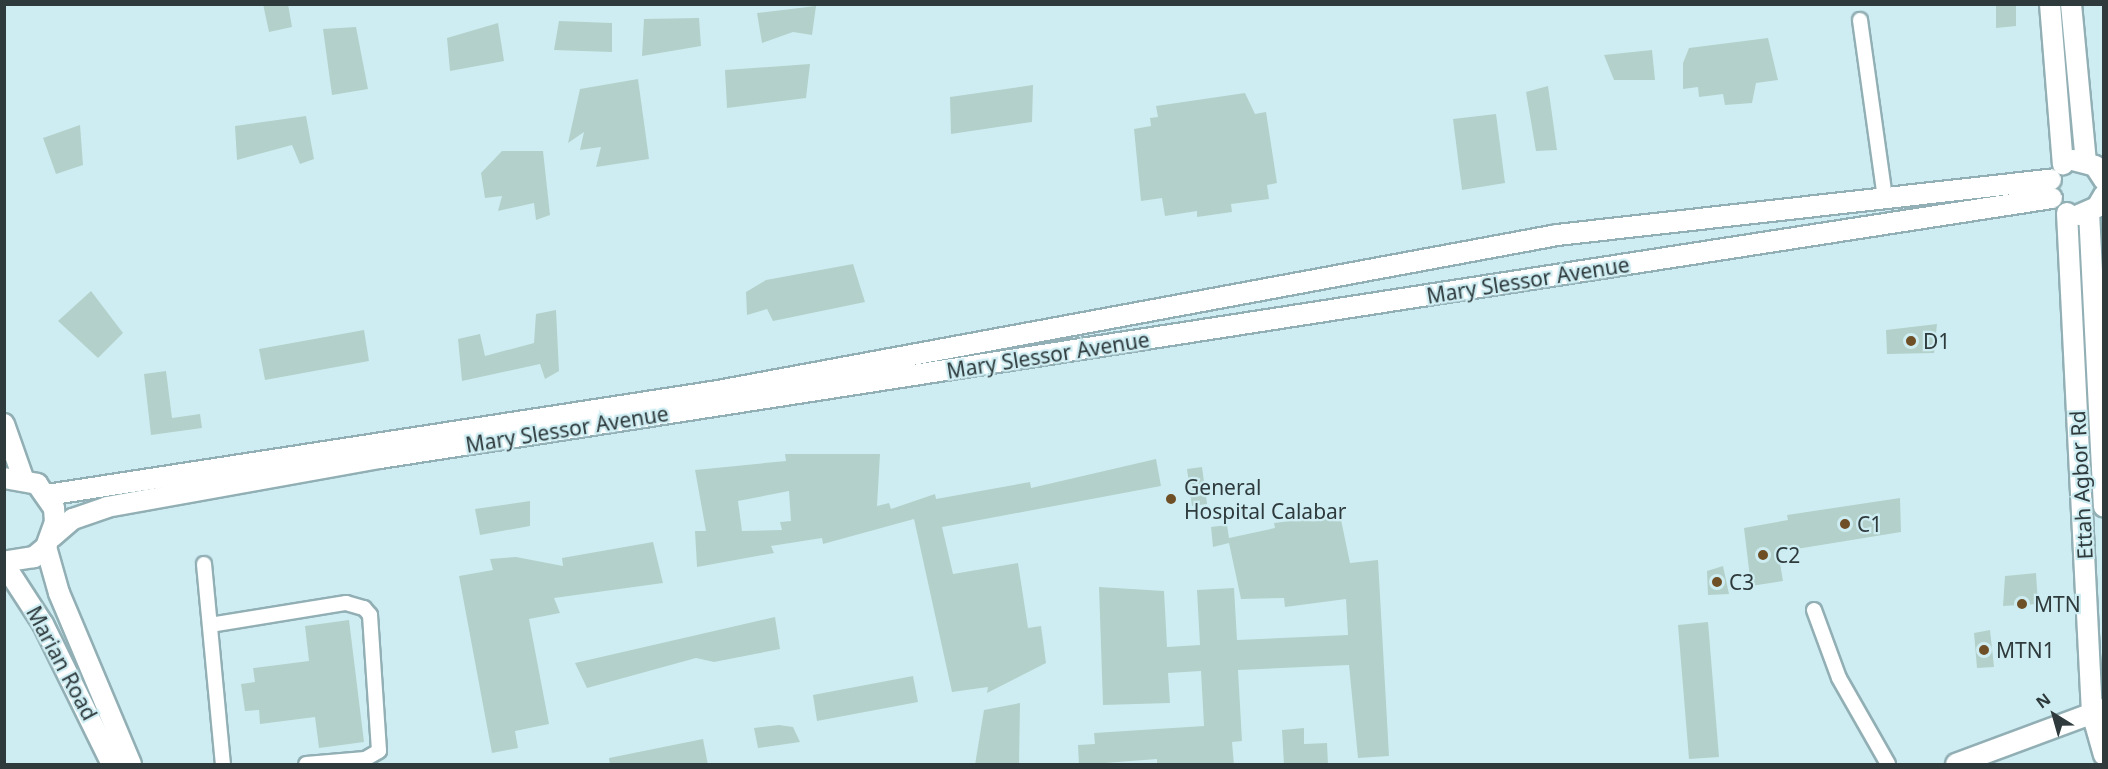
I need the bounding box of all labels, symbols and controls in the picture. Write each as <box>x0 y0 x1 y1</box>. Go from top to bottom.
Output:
street label: Mary Slessor Avenue <box>1425 252 1631 308</box>
street label: Mary Slessor Avenue <box>945 327 1151 383</box>
place label: D1 <box>1923 328 1950 354</box>
marker: D1 <box>1904 334 1918 348</box>
street label: Mary Slessor Avenue <box>464 401 670 457</box>
street label: Ettah Agbor Rd <box>2065 410 2097 560</box>
place label: General Hospital Calabar <box>1184 474 1347 524</box>
marker: General Hospital Calabar <box>1162 490 1180 508</box>
place label: C1 <box>1857 511 1882 537</box>
marker: C1 <box>1838 517 1852 531</box>
place label: C2 <box>1775 542 1800 568</box>
marker: C2 <box>1756 548 1770 562</box>
place label: C3 <box>1729 569 1754 595</box>
marker: C3 <box>1710 575 1724 589</box>
place label: MTN <box>2034 591 2081 617</box>
marker: MTN <box>2015 597 2029 611</box>
street label: Marian Road <box>21 602 103 724</box>
place label: MTN1 <box>1996 637 2055 663</box>
marker: MTN1 <box>1977 643 1991 657</box>
north arrow <box>2024 685 2084 745</box>
text: N <box>2031 688 2055 713</box>

